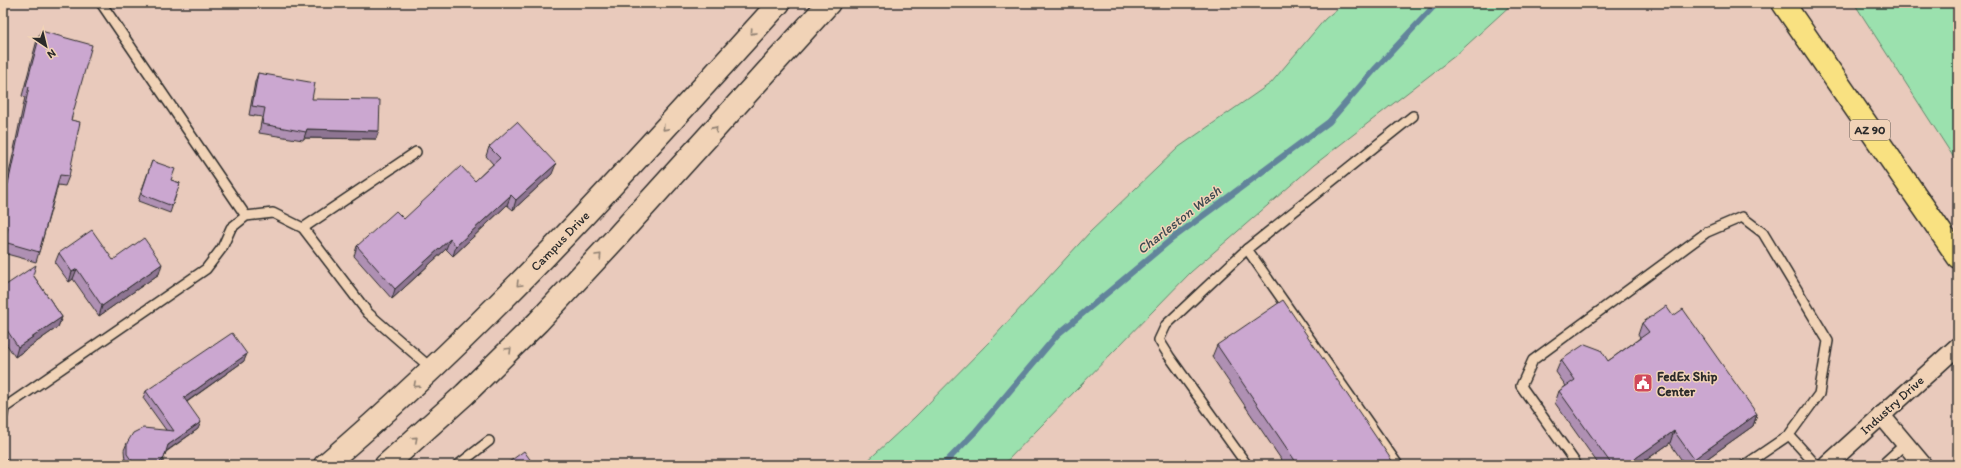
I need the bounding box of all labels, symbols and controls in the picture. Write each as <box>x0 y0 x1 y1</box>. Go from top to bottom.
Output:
north arrow <box>26 26 66 66</box>
one-way arrow <box>750 27 758 35</box>
text: N <box>45 46 58 61</box>
road number: AZ 90 <box>1850 120 1890 140</box>
one-way arrow <box>663 123 670 131</box>
one-way arrow <box>710 126 718 134</box>
water label: Charleston Wash <box>1134 182 1225 258</box>
street label: Campus Drive <box>528 208 592 274</box>
one-way arrow <box>594 253 602 261</box>
one-way arrow <box>516 279 524 287</box>
one-way arrow <box>504 347 512 355</box>
place label: FedEx Ship Center <box>1657 369 1717 399</box>
public building icon: FedEx Ship Center <box>1632 372 1654 394</box>
street label: Industry Drive <box>1857 373 1927 437</box>
one-way arrow <box>414 380 421 387</box>
one-way arrow <box>410 437 417 444</box>

